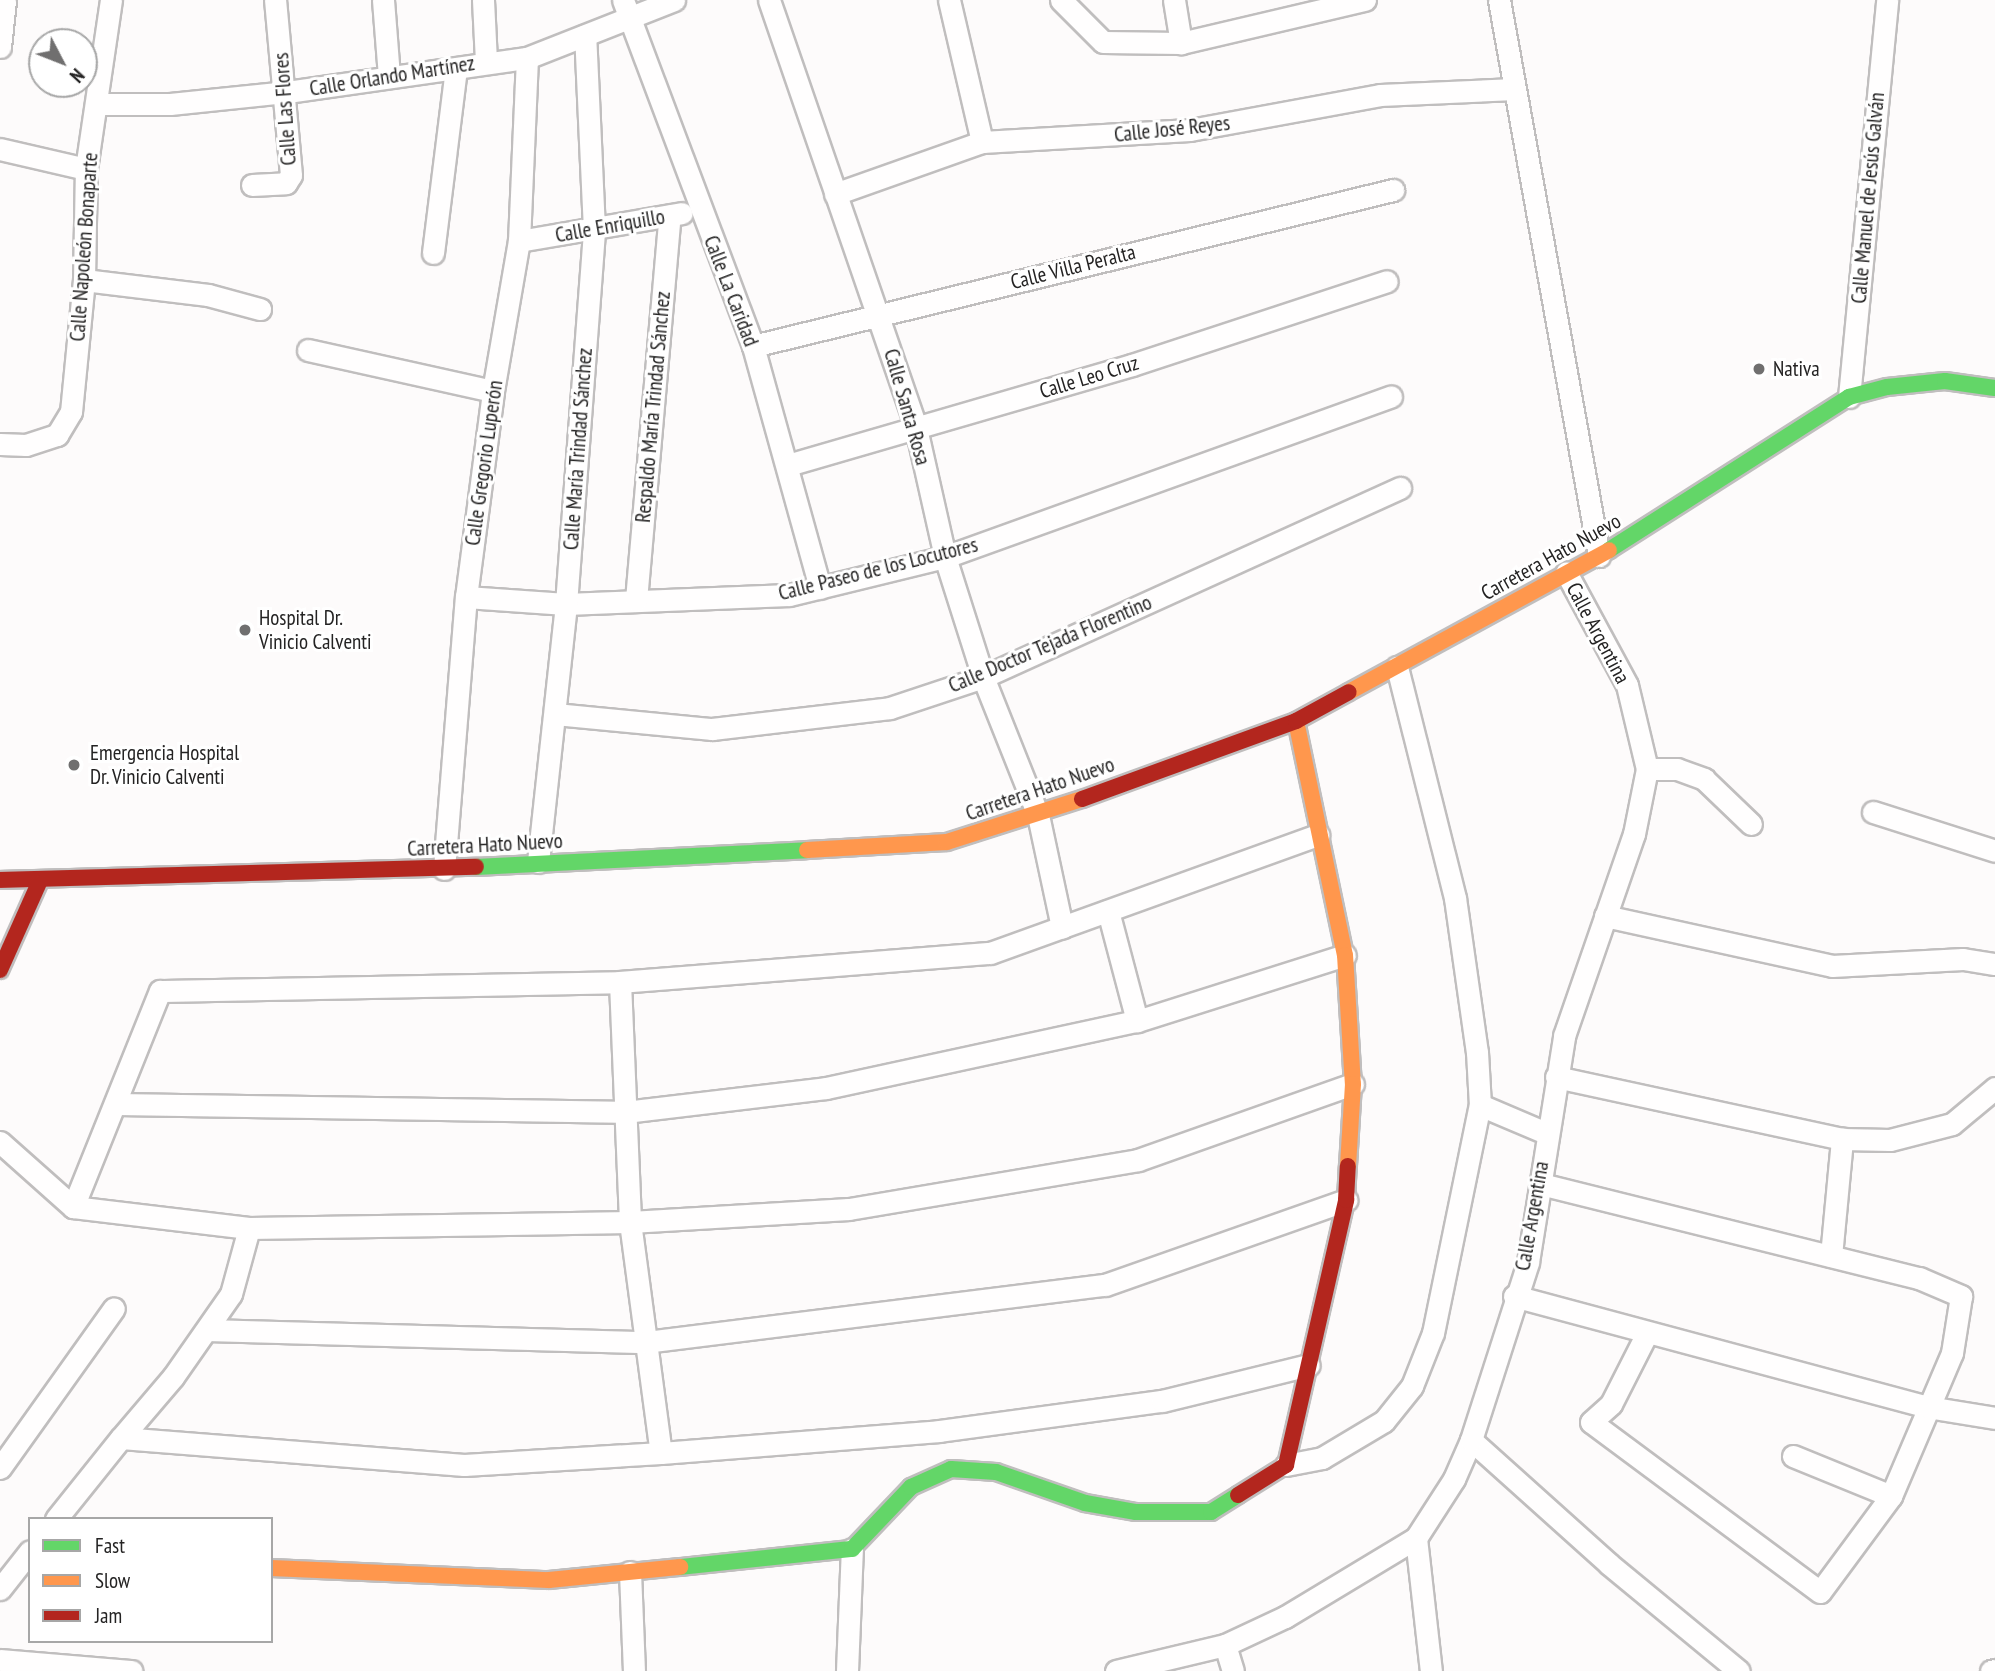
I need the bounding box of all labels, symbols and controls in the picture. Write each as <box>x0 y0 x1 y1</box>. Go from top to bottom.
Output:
north arrow <box>28 28 98 98</box>
street label: Calle Orlando Martínez <box>308 51 476 101</box>
street label: Calle Las Flores <box>268 52 302 166</box>
text: N <box>65 64 89 88</box>
street label: Calle Manuel de Jesús Galván <box>1846 91 1890 305</box>
street label: Calle José Reyes <box>1113 110 1231 148</box>
street label: Calle Napoleón Bonaparte <box>65 152 103 342</box>
street label: Calle Enriquillo <box>553 204 667 248</box>
street label: Calle La Caridad <box>698 232 764 350</box>
street label: Calle Villa Peralta <box>1008 239 1138 295</box>
street label: Respaldo María Trindad Sánchez <box>630 290 676 524</box>
street label: Calle Santa Rosa <box>878 346 936 468</box>
street label: Calle María Trindad Sánchez <box>558 347 598 551</box>
street label: Calle Leo Cruz <box>1036 350 1142 404</box>
place label: Nativa <box>1773 356 1820 382</box>
marker: Nativa <box>1751 361 1767 377</box>
street label: Calle Gregorio Luperón <box>460 379 508 547</box>
street label: Carretera Hato Nuevo <box>1477 508 1625 606</box>
street label: Calle Paseo de los Locutores <box>776 532 980 606</box>
street label: Calle Argentina <box>1561 578 1635 688</box>
street label: Calle Doctor Tejada Florentino <box>944 590 1156 698</box>
place label: Hospital Dr. Vinicio Calventi <box>259 605 372 655</box>
marker: Hospital Dr. Vinicio Calventi <box>237 622 253 638</box>
place label: Emergencia Hospital Dr. Vinicio Calventi <box>90 740 239 790</box>
street label: Carretera Hato Nuevo <box>962 752 1118 826</box>
marker: Emergencia Hospital Dr. Vinicio Calventi <box>64 755 84 775</box>
street label: Carretera Hato Nuevo <box>407 828 563 862</box>
street label: Calle Argentina <box>1510 1159 1554 1273</box>
legend <box>28 1517 273 1643</box>
text: Fast <box>95 1532 125 1559</box>
text: Slow <box>95 1567 130 1594</box>
text: Jam <box>95 1602 122 1629</box>

